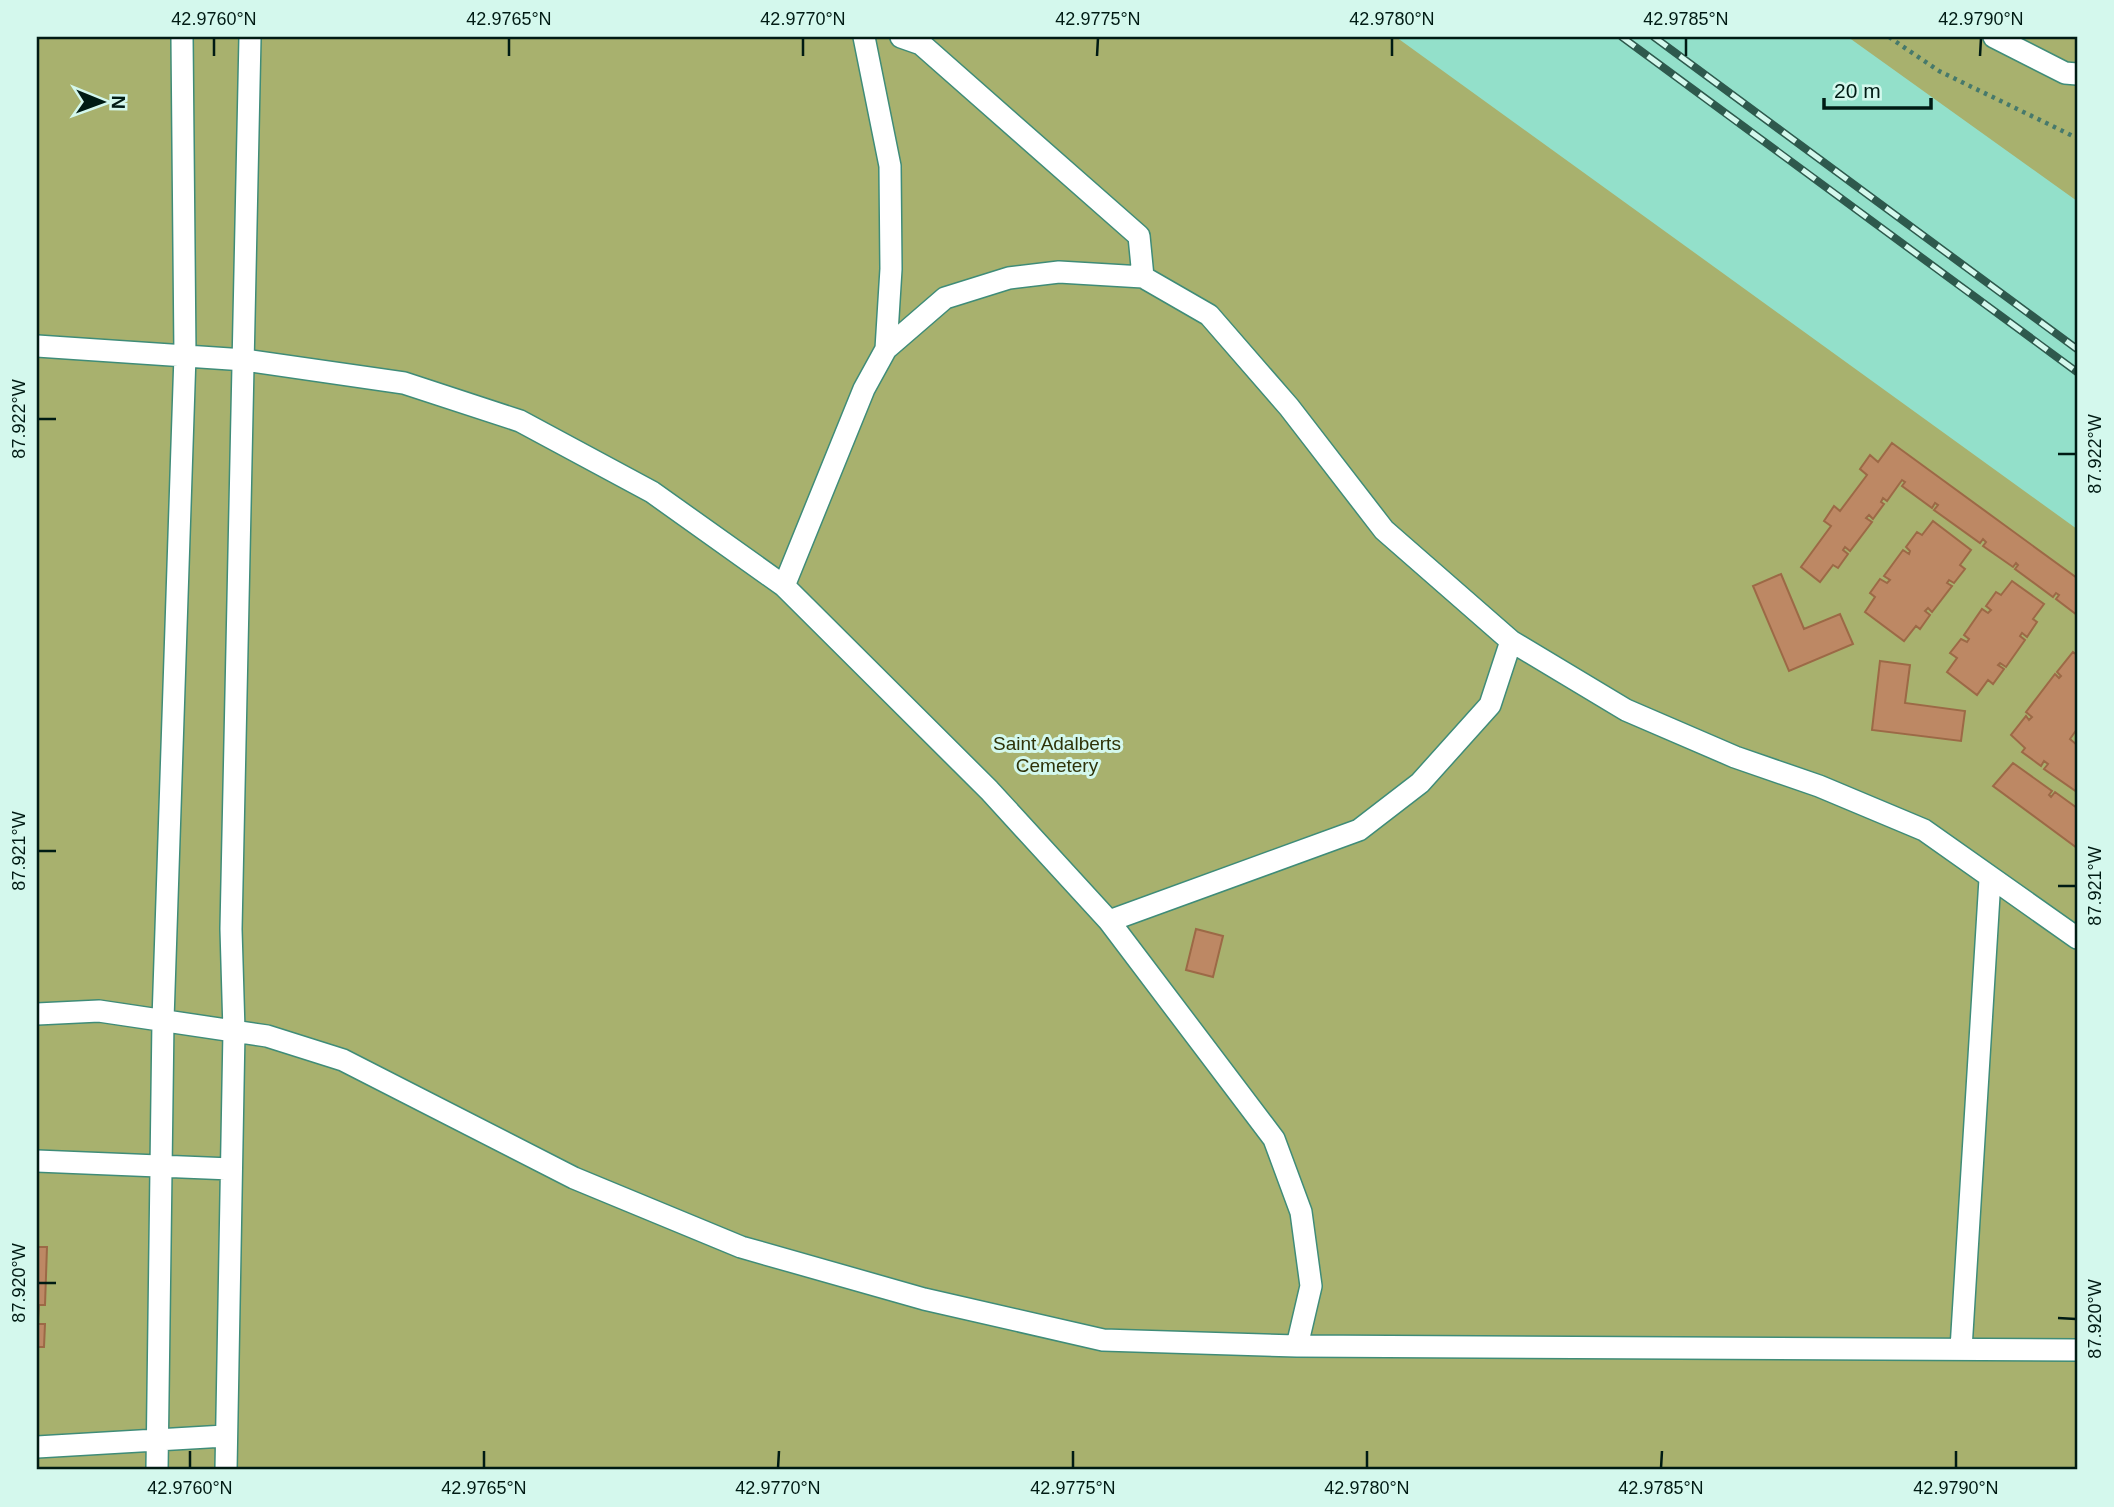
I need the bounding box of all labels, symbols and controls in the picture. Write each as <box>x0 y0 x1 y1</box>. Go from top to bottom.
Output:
text: 42.9760°N <box>171 9 257 29</box>
text: 42.9765°N <box>466 9 552 29</box>
text: 42.9770°N <box>760 9 846 29</box>
text: 42.9775°N <box>1055 9 1141 29</box>
text: 42.9780°N <box>1349 9 1435 29</box>
text: 42.9785°N <box>1643 9 1729 29</box>
text: 42.9790°N <box>1938 9 2024 29</box>
north arrow <box>66 66 136 136</box>
scale bar <box>1824 66 1930 110</box>
text: 20 m <box>1834 79 1881 102</box>
text: N <box>108 95 129 109</box>
text: 87.922°W <box>9 379 29 459</box>
text: 87.922°W <box>2085 414 2105 494</box>
park label: Saint Adalberts Cemetery <box>993 733 1121 776</box>
text: 87.921°W <box>9 811 29 891</box>
text: 87.921°W <box>2085 846 2105 926</box>
text: 87.920°W <box>9 1243 29 1323</box>
text: 87.920°W <box>2085 1279 2105 1359</box>
text: 42.9760°N <box>147 1478 233 1498</box>
text: 42.9765°N <box>441 1478 527 1498</box>
text: 42.9770°N <box>735 1478 821 1498</box>
text: 42.9775°N <box>1030 1478 1116 1498</box>
text: 42.9780°N <box>1324 1478 1410 1498</box>
text: 42.9785°N <box>1618 1478 1704 1498</box>
text: 42.9790°N <box>1913 1478 1999 1498</box>

